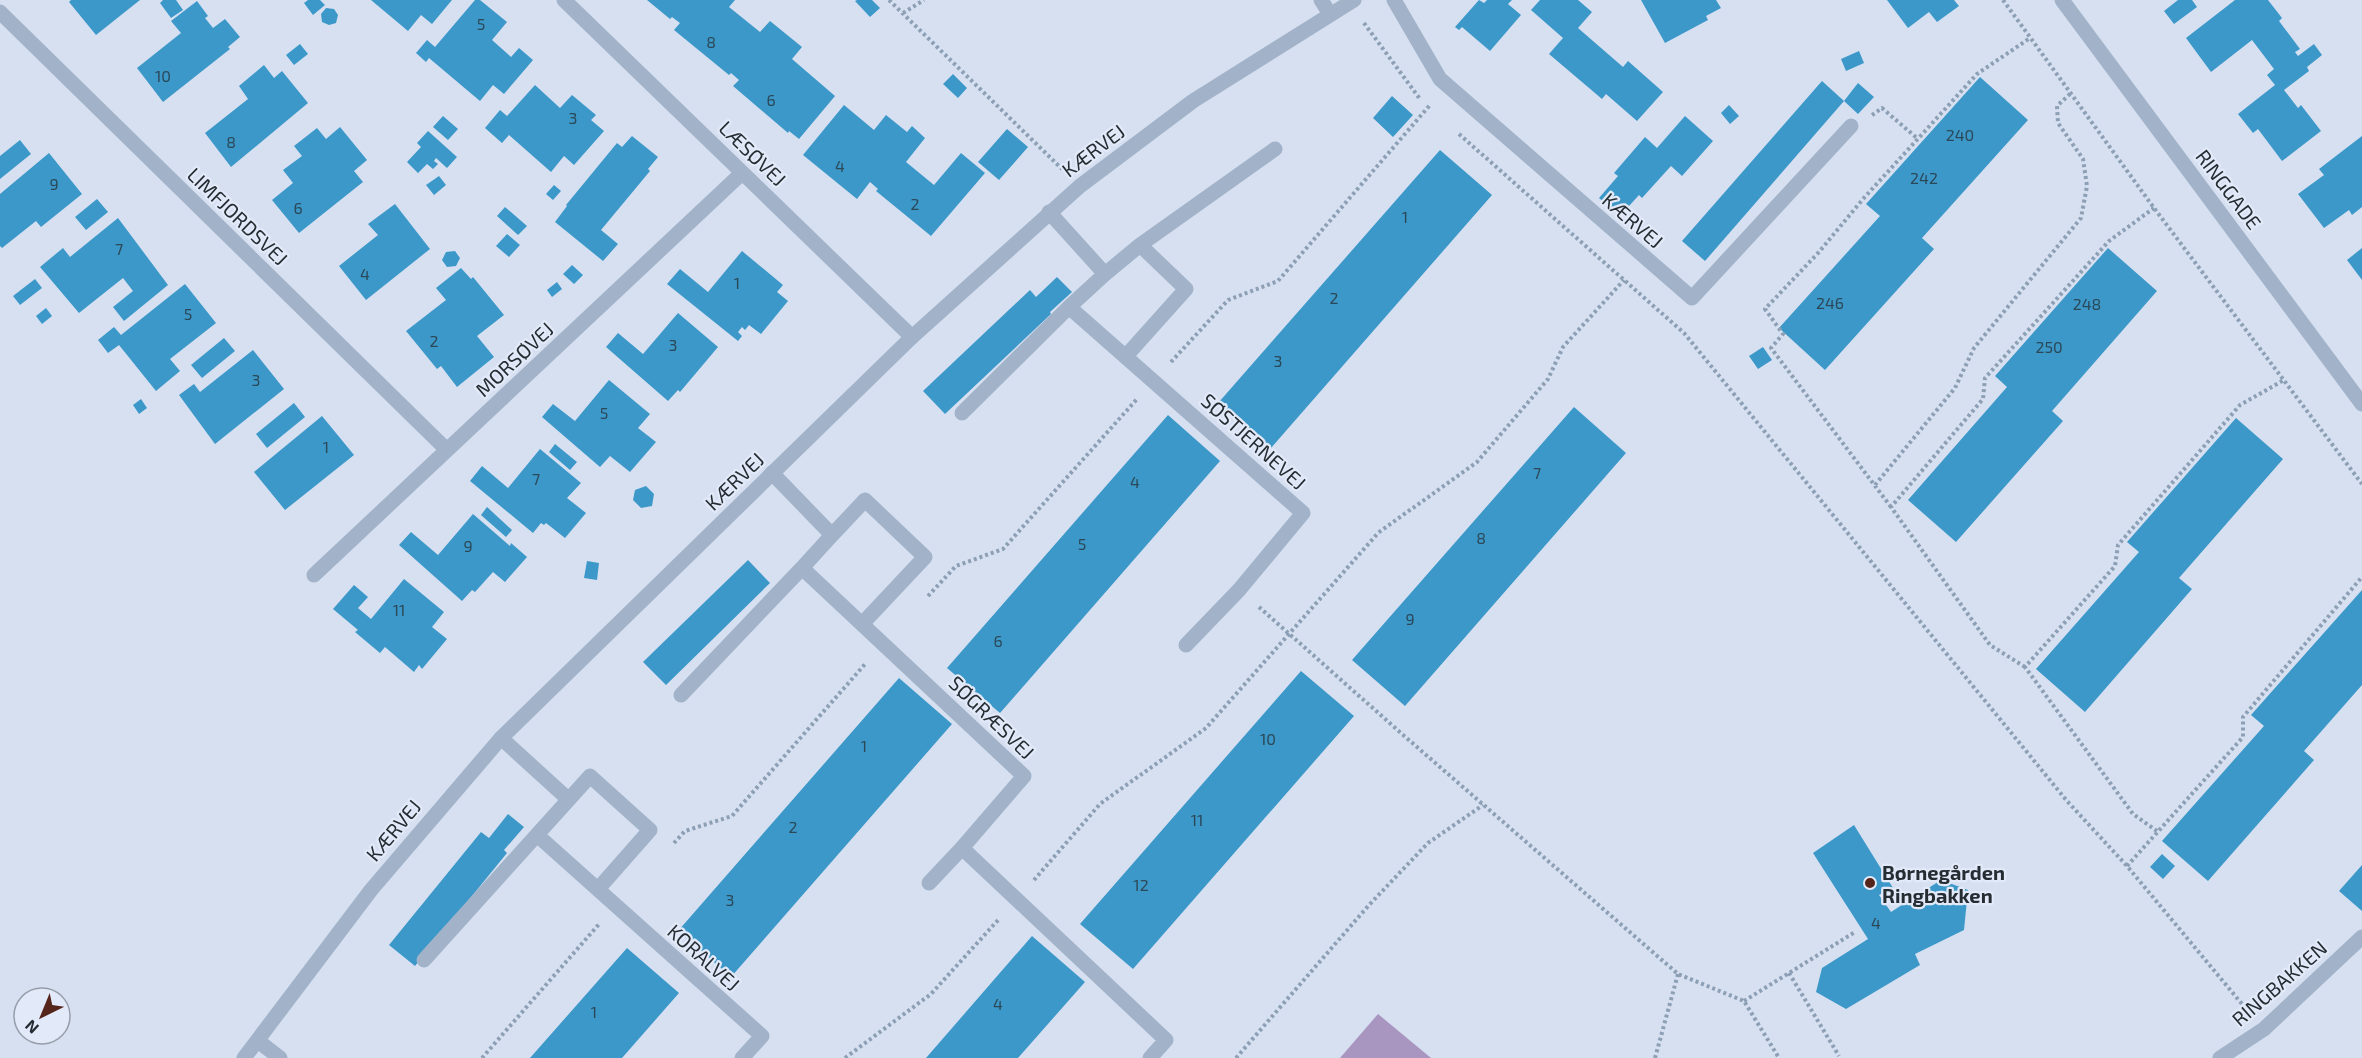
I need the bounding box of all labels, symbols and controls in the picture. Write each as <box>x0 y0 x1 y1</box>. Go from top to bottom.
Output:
house number: 5 <box>477 14 485 33</box>
house number: 8 <box>706 32 716 51</box>
house number: 10 <box>155 66 171 85</box>
house number: 6 <box>766 90 776 109</box>
house number: 3 <box>569 108 577 127</box>
street label: LÆSØVEJ <box>715 115 791 191</box>
street label: KÆRVEJ <box>1057 119 1129 181</box>
house number: 240 <box>1946 125 1974 144</box>
house number: 8 <box>226 132 236 151</box>
street label: RINGGADE <box>2191 144 2267 234</box>
house number: 4 <box>835 156 845 175</box>
street label: LIMFJORDSVEJ <box>183 162 293 270</box>
house number: 242 <box>1910 168 1938 187</box>
house number: 9 <box>49 174 59 193</box>
street label: KÆRVEJ <box>1598 187 1668 253</box>
house number: 2 <box>911 194 920 213</box>
house number: 6 <box>293 198 303 217</box>
house number: 1 <box>1402 207 1408 226</box>
house number: 7 <box>115 239 123 258</box>
house number: 4 <box>360 264 370 283</box>
house number: 1 <box>734 273 740 292</box>
house number: 2 <box>1330 288 1339 307</box>
house number: 246 <box>1816 293 1844 312</box>
house number: 248 <box>2073 294 2101 313</box>
house number: 5 <box>184 304 192 323</box>
street label: MORSØVEJ <box>470 317 558 401</box>
house number: 2 <box>430 331 439 350</box>
house number: 3 <box>669 335 677 354</box>
house number: 250 <box>2035 337 2063 356</box>
house number: 3 <box>1274 351 1282 370</box>
house number: 3 <box>252 370 260 389</box>
street label: SØSTJERNEVEJ <box>1197 388 1311 494</box>
house number: 5 <box>600 403 608 422</box>
house number: 1 <box>323 437 329 456</box>
street label: KÆRVEJ <box>700 447 768 515</box>
house number: 7 <box>1533 463 1541 482</box>
house number: 7 <box>532 469 540 488</box>
house number: 4 <box>1130 472 1140 491</box>
house number: 8 <box>1476 528 1486 547</box>
house number: 5 <box>1078 534 1086 553</box>
house number: 9 <box>463 536 473 555</box>
house number: 11 <box>393 600 405 619</box>
house number: 9 <box>1405 609 1415 628</box>
house number: 6 <box>993 631 1003 650</box>
street label: SØGRÆSVEJ <box>944 670 1040 764</box>
house number: 10 <box>1260 729 1276 748</box>
house number: 1 <box>861 736 867 755</box>
street label: KÆRVEJ <box>360 794 426 866</box>
house number: 11 <box>1191 810 1203 829</box>
house number: 2 <box>789 817 798 836</box>
place label: Børnegården Ringbakken <box>1882 860 2005 907</box>
house number: 12 <box>1133 875 1149 894</box>
marker: Børnegården Ringbakken <box>1863 876 1877 890</box>
house number: 3 <box>726 890 734 909</box>
house number: 4 <box>1871 913 1881 932</box>
street label: KORALVEJ <box>663 919 745 995</box>
street label: RINGBAKKEN <box>2227 935 2331 1031</box>
north arrow <box>12 986 72 1046</box>
house number: 4 <box>993 994 1003 1013</box>
house number: 1 <box>591 1002 597 1021</box>
text: N <box>21 1016 42 1038</box>

